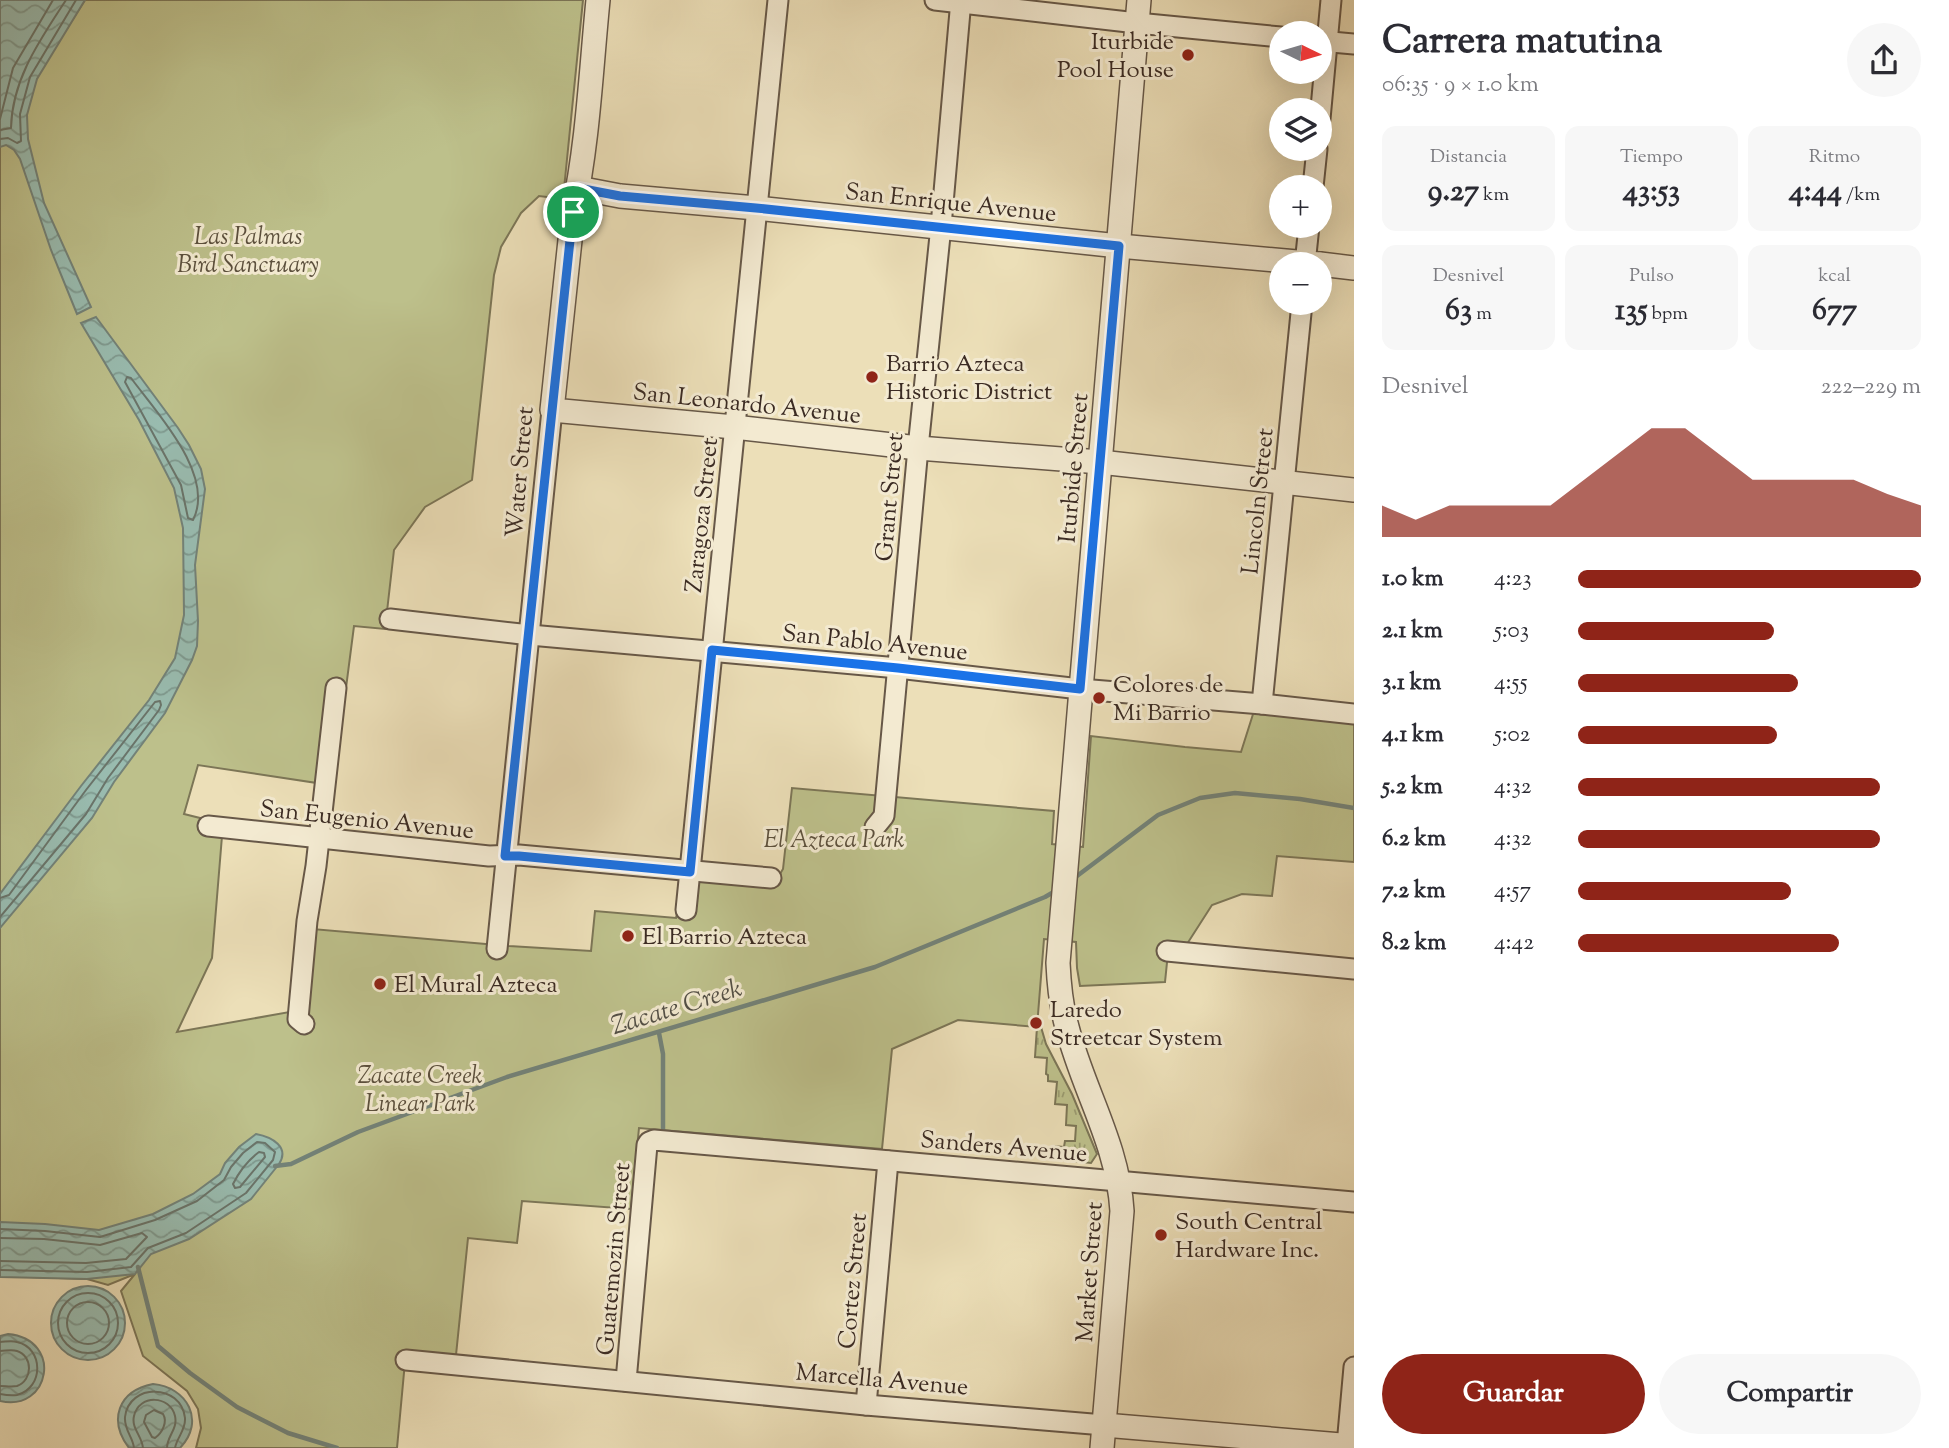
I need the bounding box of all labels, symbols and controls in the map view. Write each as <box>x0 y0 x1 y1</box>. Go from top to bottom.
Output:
text: Carrera matutina <box>1382 16 1662 70</box>
north arrow <box>1269 21 1332 84</box>
map controls <box>1269 21 1332 315</box>
button: share <box>1847 23 1921 97</box>
place label: Iturbide Pool House <box>1057 26 1174 88</box>
marker: Iturbide Pool House <box>1180 47 1196 63</box>
text: 06:35 · 9 × 1.0 km <box>1382 69 1539 102</box>
button: layers <box>1269 98 1332 161</box>
text: Distancia <box>1430 144 1507 171</box>
text: Tiempo <box>1620 144 1683 171</box>
text: Ritmo <box>1809 144 1860 171</box>
text: 9.27 <box>1428 171 1479 214</box>
text: 43:53 <box>1623 171 1680 214</box>
text: 4:44 <box>1789 171 1842 214</box>
button: + <box>1269 175 1332 238</box>
street label: San Enrique Avenue <box>843 176 1058 232</box>
pin <box>543 182 603 242</box>
text: km <box>1479 182 1509 209</box>
text: /km <box>1842 182 1880 209</box>
icon: arrive <box>554 193 592 231</box>
park label: Las Palmas Bird Sanctuary <box>177 221 319 283</box>
button: − <box>1269 252 1332 315</box>
text: Desnivel <box>1433 263 1504 290</box>
text: Pulso <box>1629 263 1674 290</box>
text: kcal <box>1818 263 1851 290</box>
text: 63 <box>1445 290 1472 333</box>
text: 135 <box>1615 290 1648 333</box>
text: 677 <box>1812 290 1857 333</box>
text: m <box>1472 301 1492 328</box>
text: bpm <box>1648 301 1688 328</box>
place label: Barrio Azteca Historic District <box>886 348 1052 410</box>
marker: Barrio Azteca Historic District <box>864 369 880 385</box>
text: Desnivel <box>1382 371 1468 404</box>
text: 222–229 m <box>1821 371 1921 404</box>
street label: San Leonardo Avenue <box>631 376 862 434</box>
street label: Iturbide Street <box>1052 392 1098 544</box>
street label: Water Street <box>498 405 544 539</box>
street label: Lincoln Street <box>1234 426 1284 576</box>
street label: Grant Street <box>868 431 914 563</box>
street label: Zaragoza Street <box>678 436 728 595</box>
text: 1.0 km <box>1382 563 1444 596</box>
text: 4:23 <box>1494 563 1532 596</box>
text: 2.1 km <box>1382 615 1443 648</box>
text: 5:03 <box>1494 615 1529 648</box>
street label: San Pablo Avenue <box>780 617 969 671</box>
text: 3.1 km <box>1382 667 1441 700</box>
text: 4:55 <box>1494 667 1528 700</box>
place label: Colores de Mi Barrio <box>1113 669 1224 731</box>
marker: Colores de Mi Barrio <box>1091 690 1107 706</box>
text: 4.1 km <box>1382 719 1444 752</box>
text: 5:02 <box>1494 719 1530 752</box>
text: 5.2 km <box>1382 771 1443 804</box>
text: 4:32 <box>1494 771 1532 804</box>
street label: San Eugenio Avenue <box>258 793 476 849</box>
text: 6.2 km <box>1382 823 1446 856</box>
text: 4:32 <box>1494 823 1532 856</box>
park label: El Azteca Park <box>764 824 905 858</box>
text: 7.2 km <box>1382 875 1445 908</box>
text: 4:57 <box>1494 875 1531 908</box>
place label: El Barrio Azteca <box>642 921 807 955</box>
text: 8.2 km <box>1382 927 1446 960</box>
text: 4:42 <box>1494 927 1534 960</box>
marker: El Barrio Azteca <box>620 928 636 944</box>
place label: El Mural Azteca <box>394 969 558 1003</box>
water label: Zacate Creek <box>607 971 747 1046</box>
marker: El Mural Azteca <box>372 976 388 992</box>
place label: Laredo Streetcar System <box>1050 994 1223 1056</box>
marker: Laredo Streetcar System <box>1028 1015 1044 1031</box>
park label: Zacate Creek Linear Park <box>358 1060 483 1122</box>
street label: Sanders Avenue <box>919 1124 1089 1172</box>
street label: Guatemozin Street <box>590 1161 640 1357</box>
street label: Market Street <box>1069 1201 1113 1343</box>
place label: South Central Hardware Inc. <box>1175 1206 1323 1268</box>
street label: Cortez Street <box>831 1212 877 1351</box>
marker: South Central Hardware Inc. <box>1153 1227 1169 1243</box>
button: Guardar <box>1382 1354 1645 1434</box>
button: Compartir <box>1659 1354 1921 1434</box>
street label: Marcella Avenue <box>794 1356 970 1405</box>

